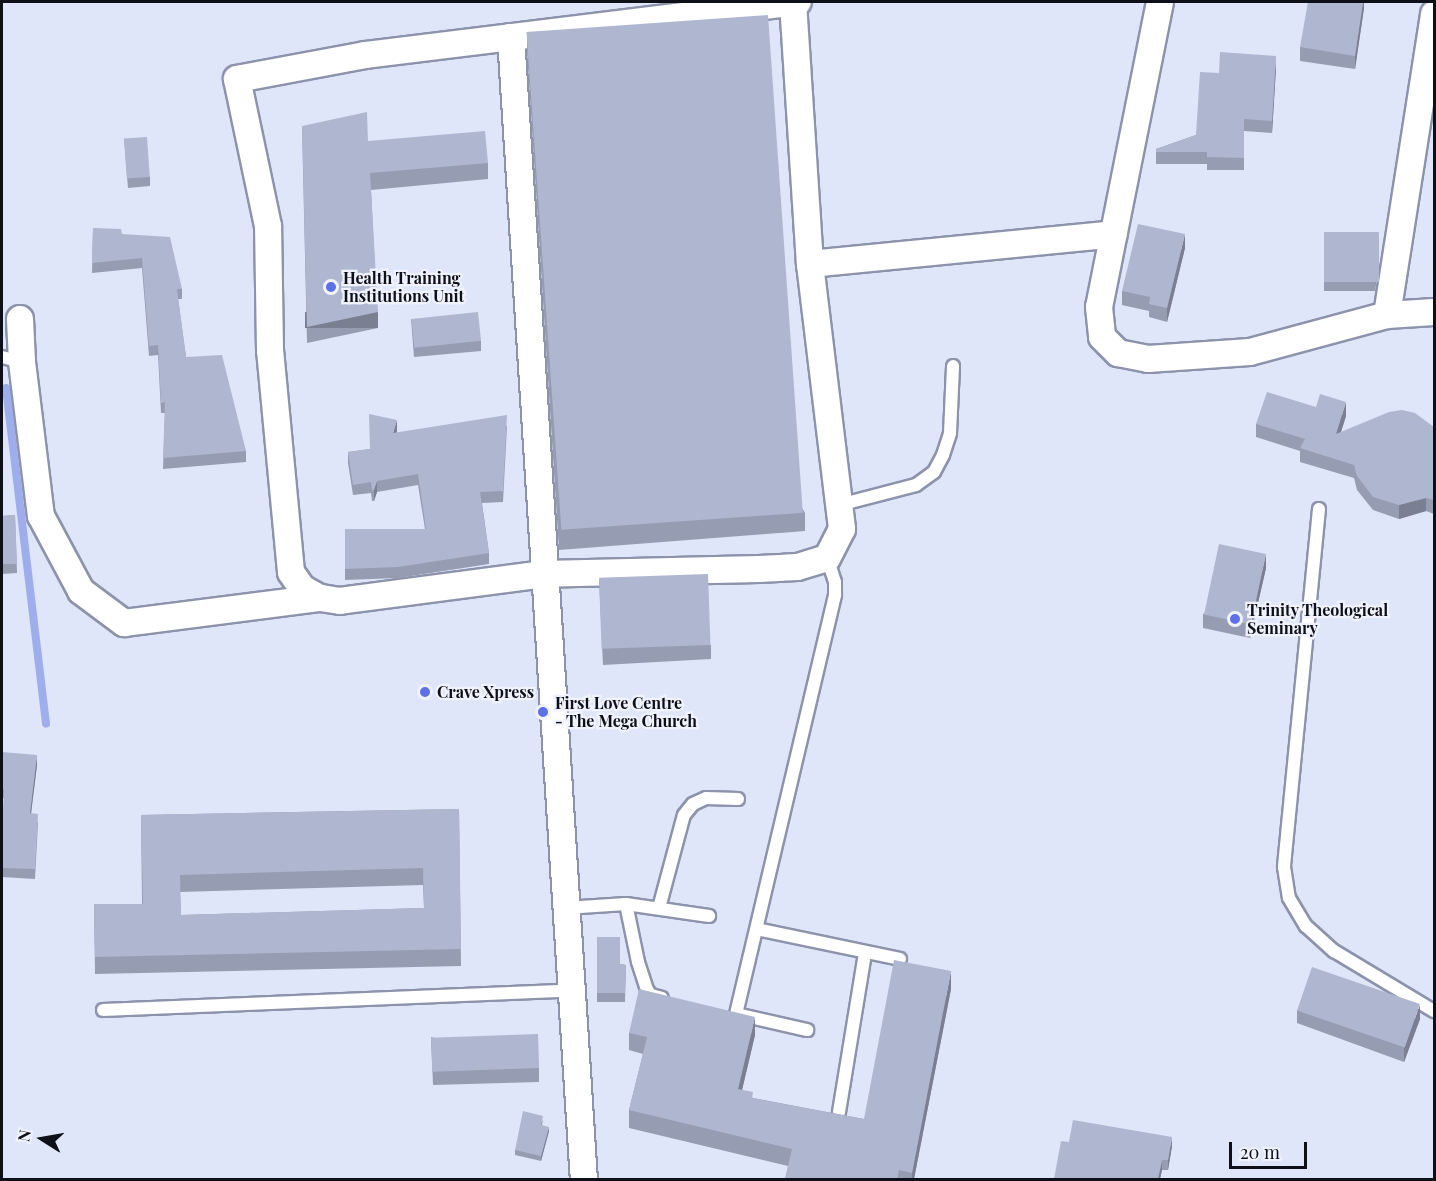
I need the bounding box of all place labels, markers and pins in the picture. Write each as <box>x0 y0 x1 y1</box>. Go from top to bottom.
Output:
place label: Health Training Institutions Unit <box>343 268 464 306</box>
marker: Health Training Institutions Unit <box>324 280 338 294</box>
place label: Trinity Theological Seminary <box>1247 600 1389 638</box>
marker: Trinity Theological Seminary <box>1228 612 1242 626</box>
place label: Crave Xpress <box>437 682 534 702</box>
marker: Crave Xpress <box>418 685 432 699</box>
place label: First Love Centre - The Mega Church <box>555 693 697 731</box>
marker: First Love Centre - The Mega Church <box>536 705 550 719</box>

